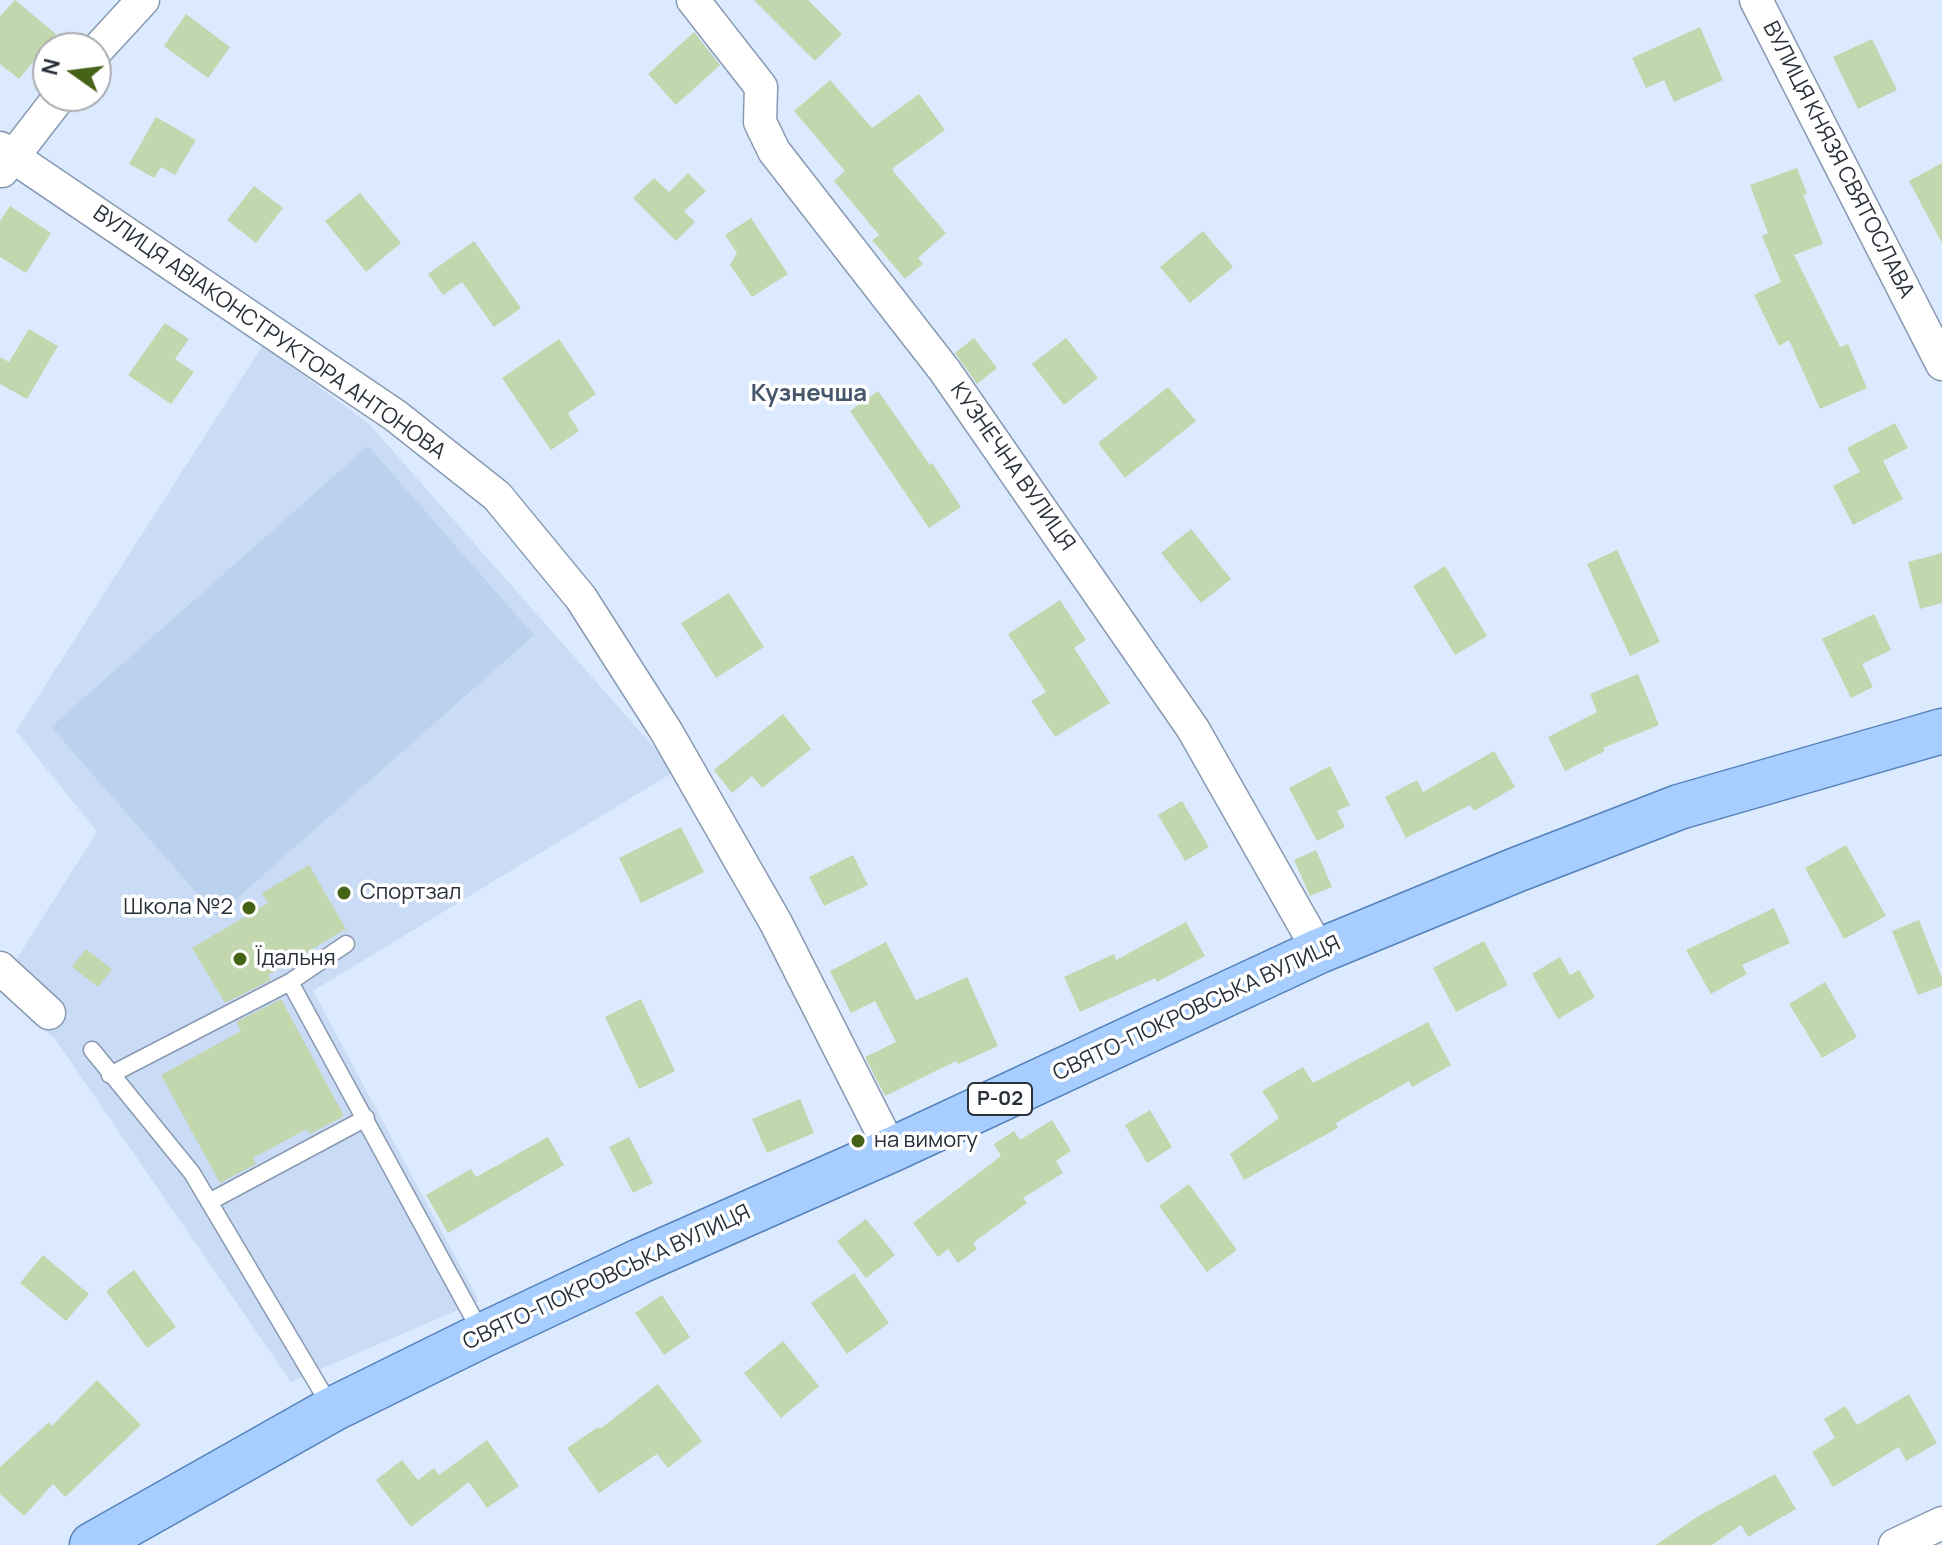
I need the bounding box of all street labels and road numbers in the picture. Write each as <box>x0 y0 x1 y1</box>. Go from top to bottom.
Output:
street label: ВУЛИЦЯ КНЯЗЯ СВЯТОСЛАВА <box>1757 17 1919 303</box>
street label: ВУЛИЦЯ АВІАКОНСТРУКТОРА АНТОНОВА <box>87 200 451 466</box>
street label: КУЗНЕЧНА ВУЛИЦЯ <box>944 378 1080 556</box>
street label: СВЯТО-ПОКРОВСЬКА ВУЛИЦЯ <box>1049 931 1345 1087</box>
road number: Р-02 <box>968 1083 1032 1115</box>
street label: СВЯТО-ПОКРОВСЬКА ВУЛИЦЯ <box>459 1200 755 1356</box>

